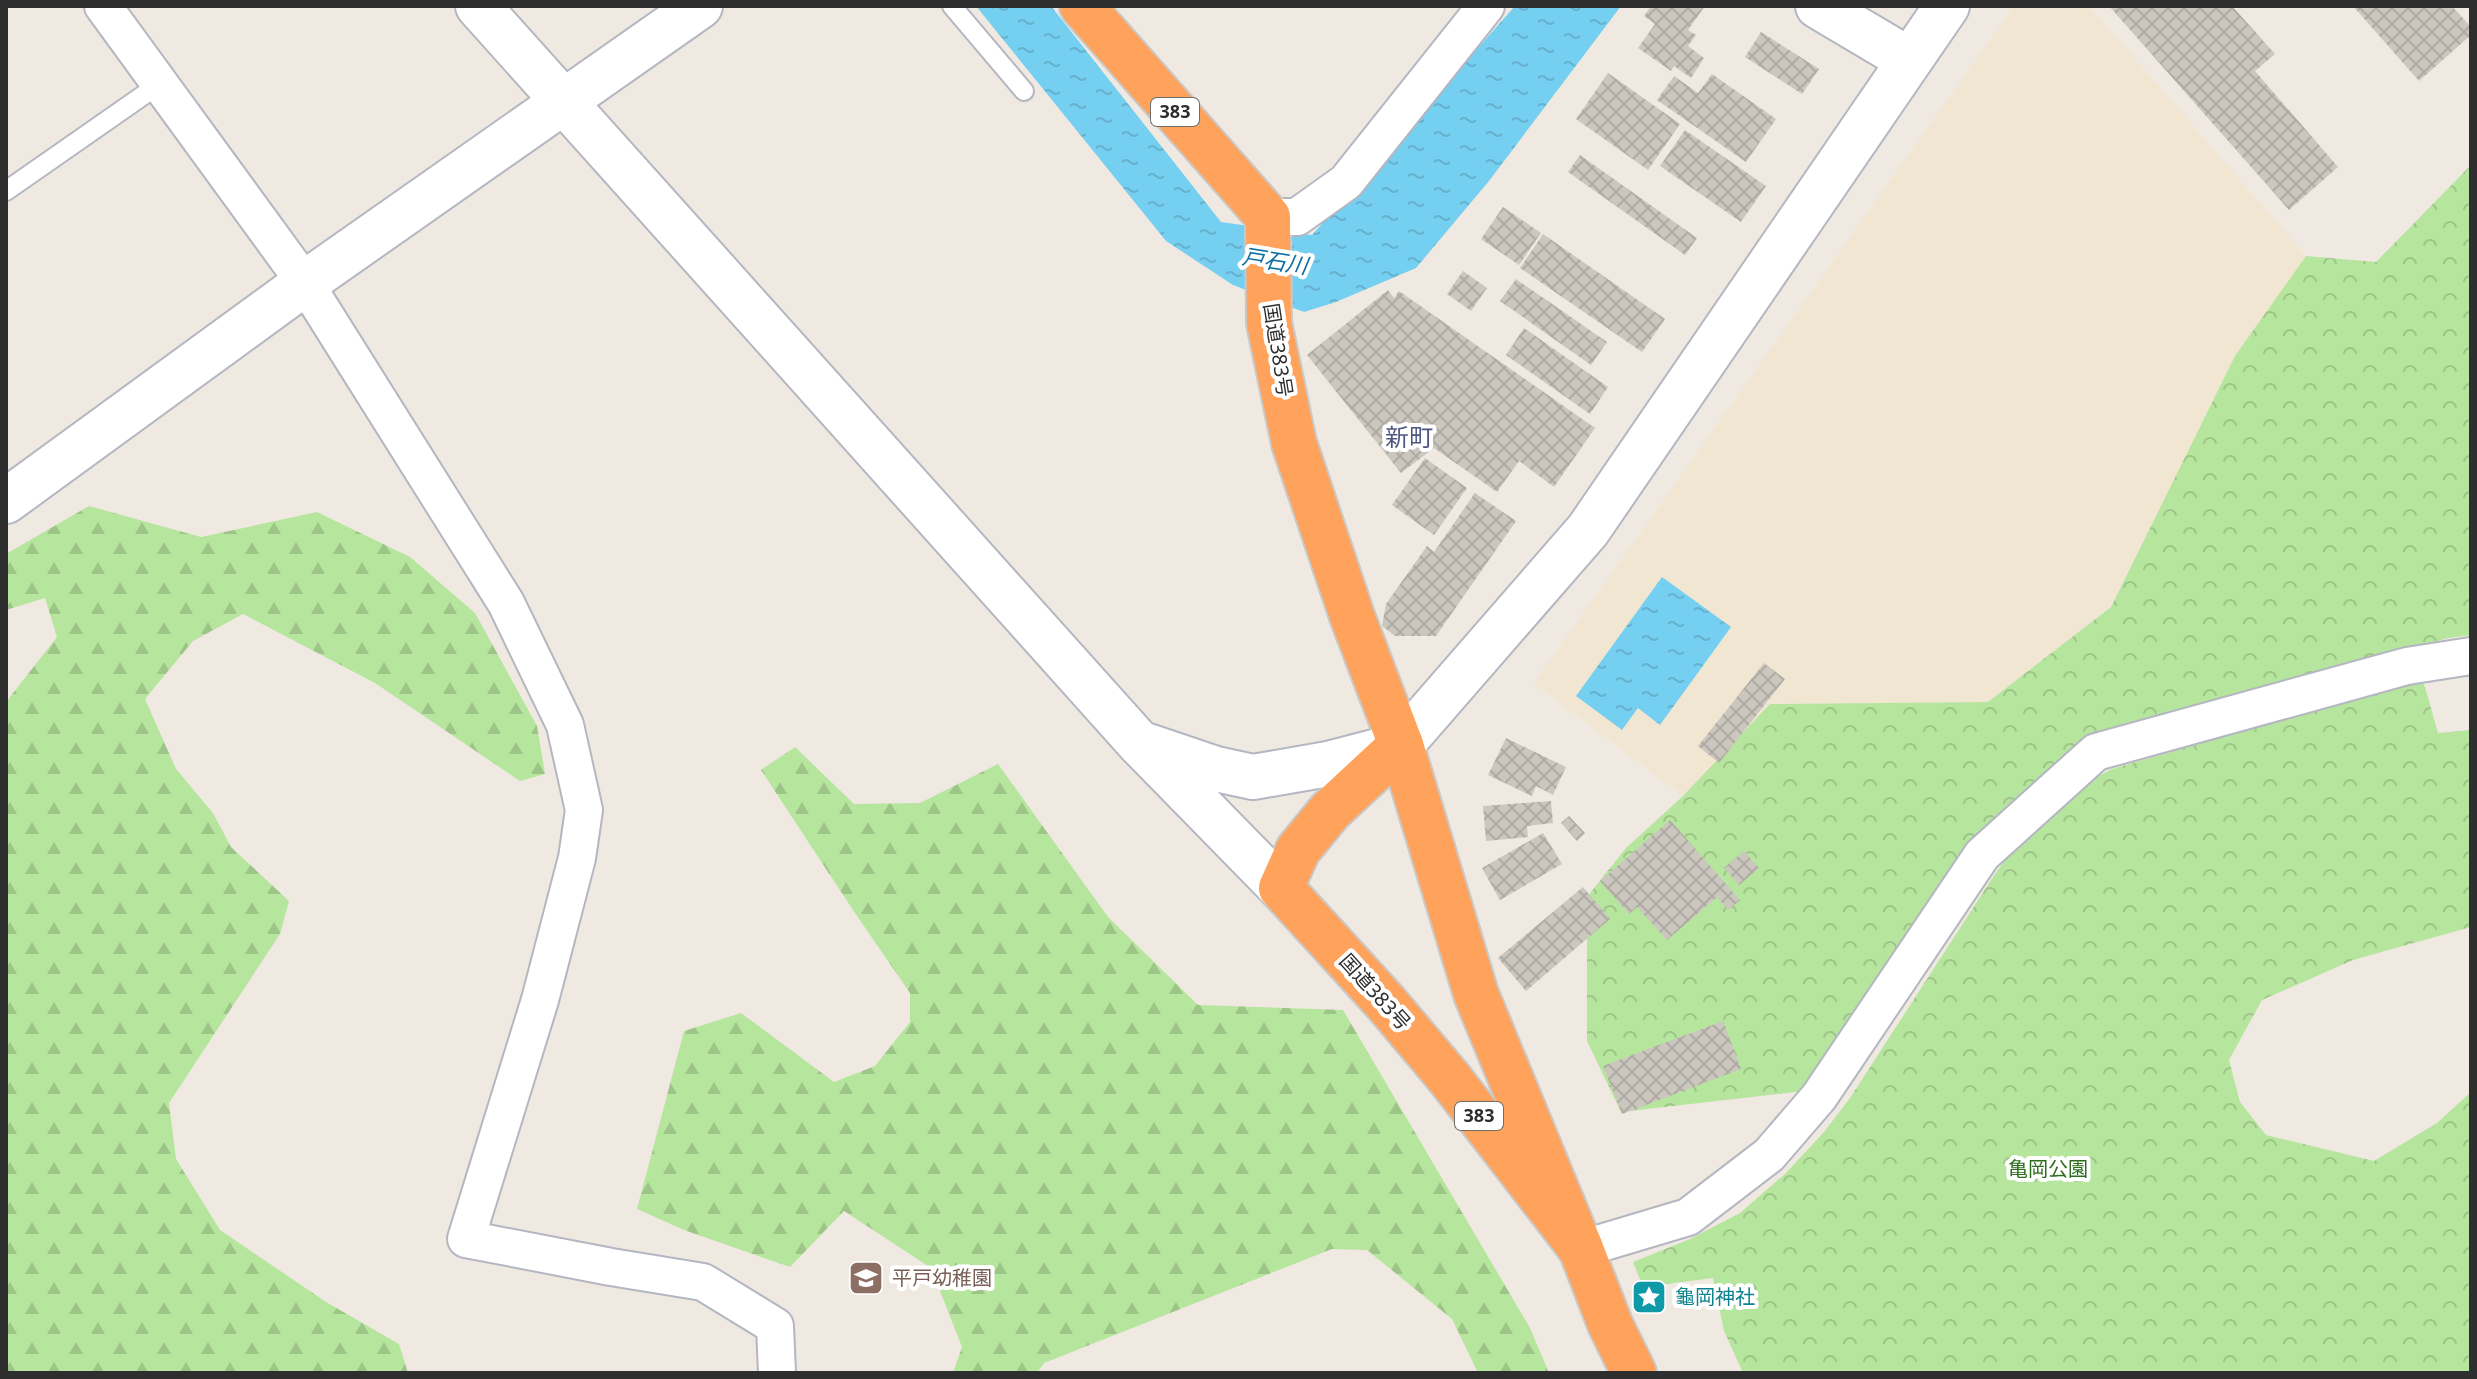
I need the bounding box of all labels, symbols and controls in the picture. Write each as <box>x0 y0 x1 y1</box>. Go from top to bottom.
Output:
road number: 383 <box>1151 98 1199 126</box>
water label: 戸石川 <box>1240 240 1312 280</box>
street label: 国道383号 <box>1258 301 1299 399</box>
district label: 新町 <box>1385 420 1433 453</box>
street label: 国道383号 <box>1334 948 1417 1036</box>
road number: 383 <box>1455 1102 1503 1130</box>
park label: 亀岡公園 <box>2008 1155 2088 1182</box>
school or university icon: 平戸幼稚園 <box>847 1259 885 1297</box>
place label: 平戸幼稚園 <box>892 1264 992 1291</box>
place icon: 龜岡神社 <box>1630 1278 1668 1316</box>
place label: 龜岡神社 <box>1675 1283 1755 1310</box>

